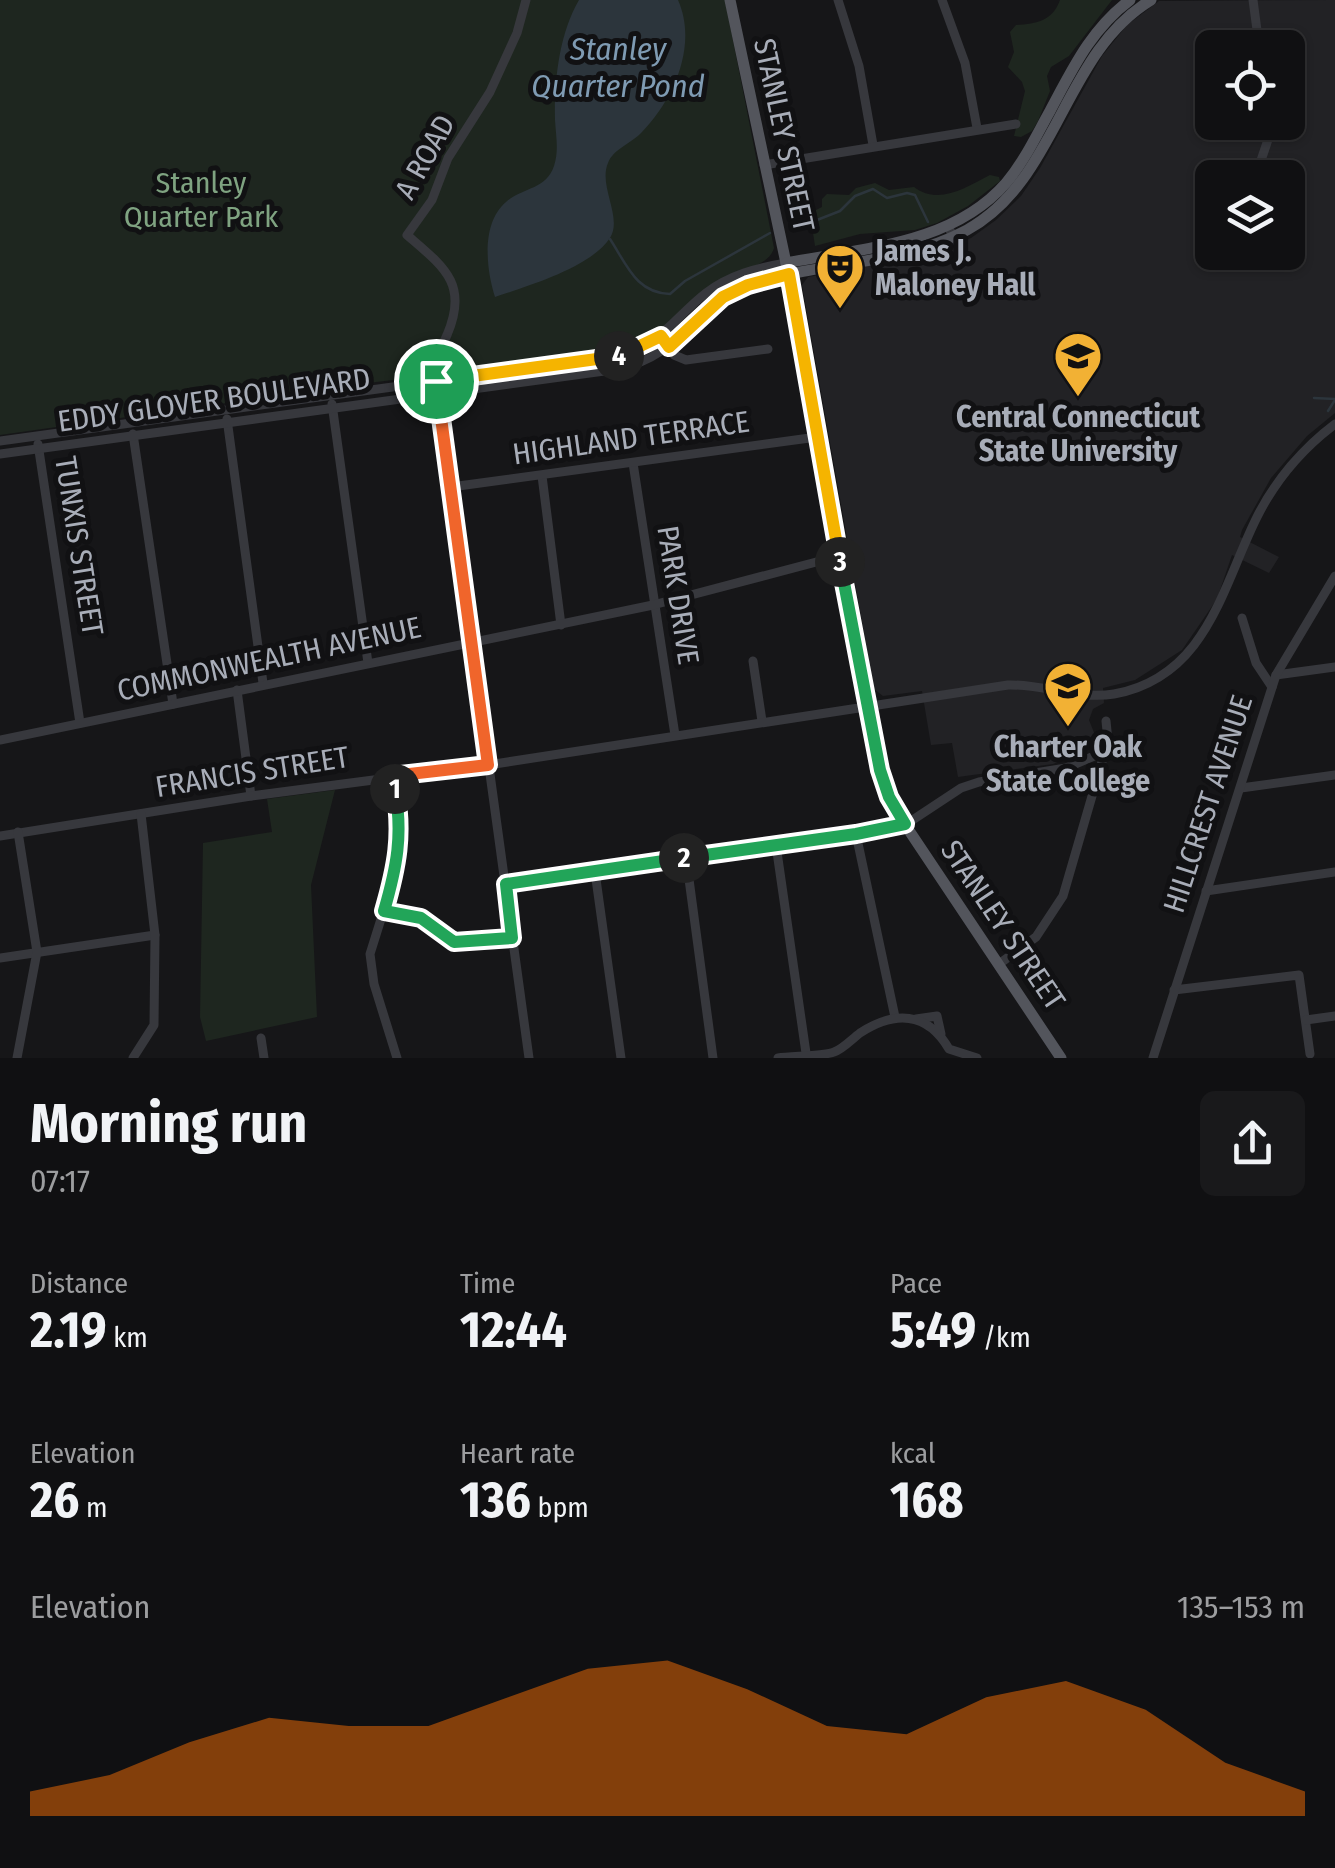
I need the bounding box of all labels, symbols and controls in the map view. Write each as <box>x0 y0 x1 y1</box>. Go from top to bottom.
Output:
water label: Stanley Quarter Pond <box>531 30 705 105</box>
map controls <box>1195 30 1305 270</box>
button: locate <box>1195 30 1305 140</box>
street label: STANLEY STREET <box>746 35 822 235</box>
street label: A ROAD <box>387 109 463 205</box>
button: layers <box>1195 160 1305 270</box>
park label: Stanley Quarter Park <box>124 165 278 235</box>
place label: James J. Maloney Hall <box>874 233 1036 303</box>
theatre icon: James J. Maloney Hall <box>814 242 866 310</box>
school or university icon: Central Connecticut State University <box>1052 330 1104 398</box>
pin: 4 <box>594 331 644 381</box>
pin <box>394 339 479 424</box>
text: 4 <box>612 339 626 372</box>
icon: arrive <box>409 354 464 409</box>
street label: EDDY GLOVER BOULEVARD <box>55 360 373 440</box>
place label: Central Connecticut State University <box>956 399 1200 469</box>
street label: HIGHLAND TERRACE <box>510 404 752 472</box>
street label: TUNXIS STREET <box>47 454 111 638</box>
street label: PARK DRIVE <box>649 523 707 667</box>
pin: 3 <box>815 537 865 587</box>
text: 3 <box>833 545 847 578</box>
street label: COMMONWEALTH AVENUE <box>114 609 424 709</box>
school or university icon: Charter Oak State College <box>1042 660 1094 728</box>
street label: HILLCREST AVENUE <box>1156 691 1260 917</box>
place label: Charter Oak State College <box>986 729 1150 799</box>
street label: FRANCIS STREET <box>153 739 351 805</box>
pin: 1 <box>370 764 420 814</box>
text: 1 <box>389 772 401 805</box>
pin: 2 <box>659 833 709 883</box>
street label: STANLEY STREET <box>933 834 1073 1017</box>
text: 2 <box>678 841 690 874</box>
text: Morning run <box>30 1091 307 1157</box>
button: share <box>1200 1091 1305 1196</box>
text: 07:17 <box>30 1162 90 1200</box>
text: Distance <box>30 1267 128 1300</box>
text: Time <box>460 1267 515 1300</box>
text: Pace <box>890 1267 942 1300</box>
text: 2.19 <box>30 1300 107 1360</box>
text: 12:44 <box>460 1300 567 1360</box>
text: 5:49 <box>890 1300 976 1360</box>
text: km <box>107 1321 148 1354</box>
text: /km <box>976 1321 1031 1354</box>
text: Elevation <box>30 1437 135 1470</box>
text: Heart rate <box>460 1437 575 1470</box>
text: kcal <box>890 1437 935 1470</box>
text: 26 <box>30 1470 79 1530</box>
text: 136 <box>460 1470 531 1530</box>
text: 168 <box>890 1470 964 1530</box>
text: m <box>79 1491 107 1524</box>
text: bpm <box>531 1491 589 1524</box>
text: Elevation <box>30 1588 150 1626</box>
text: 135–153 m <box>1177 1588 1305 1626</box>

